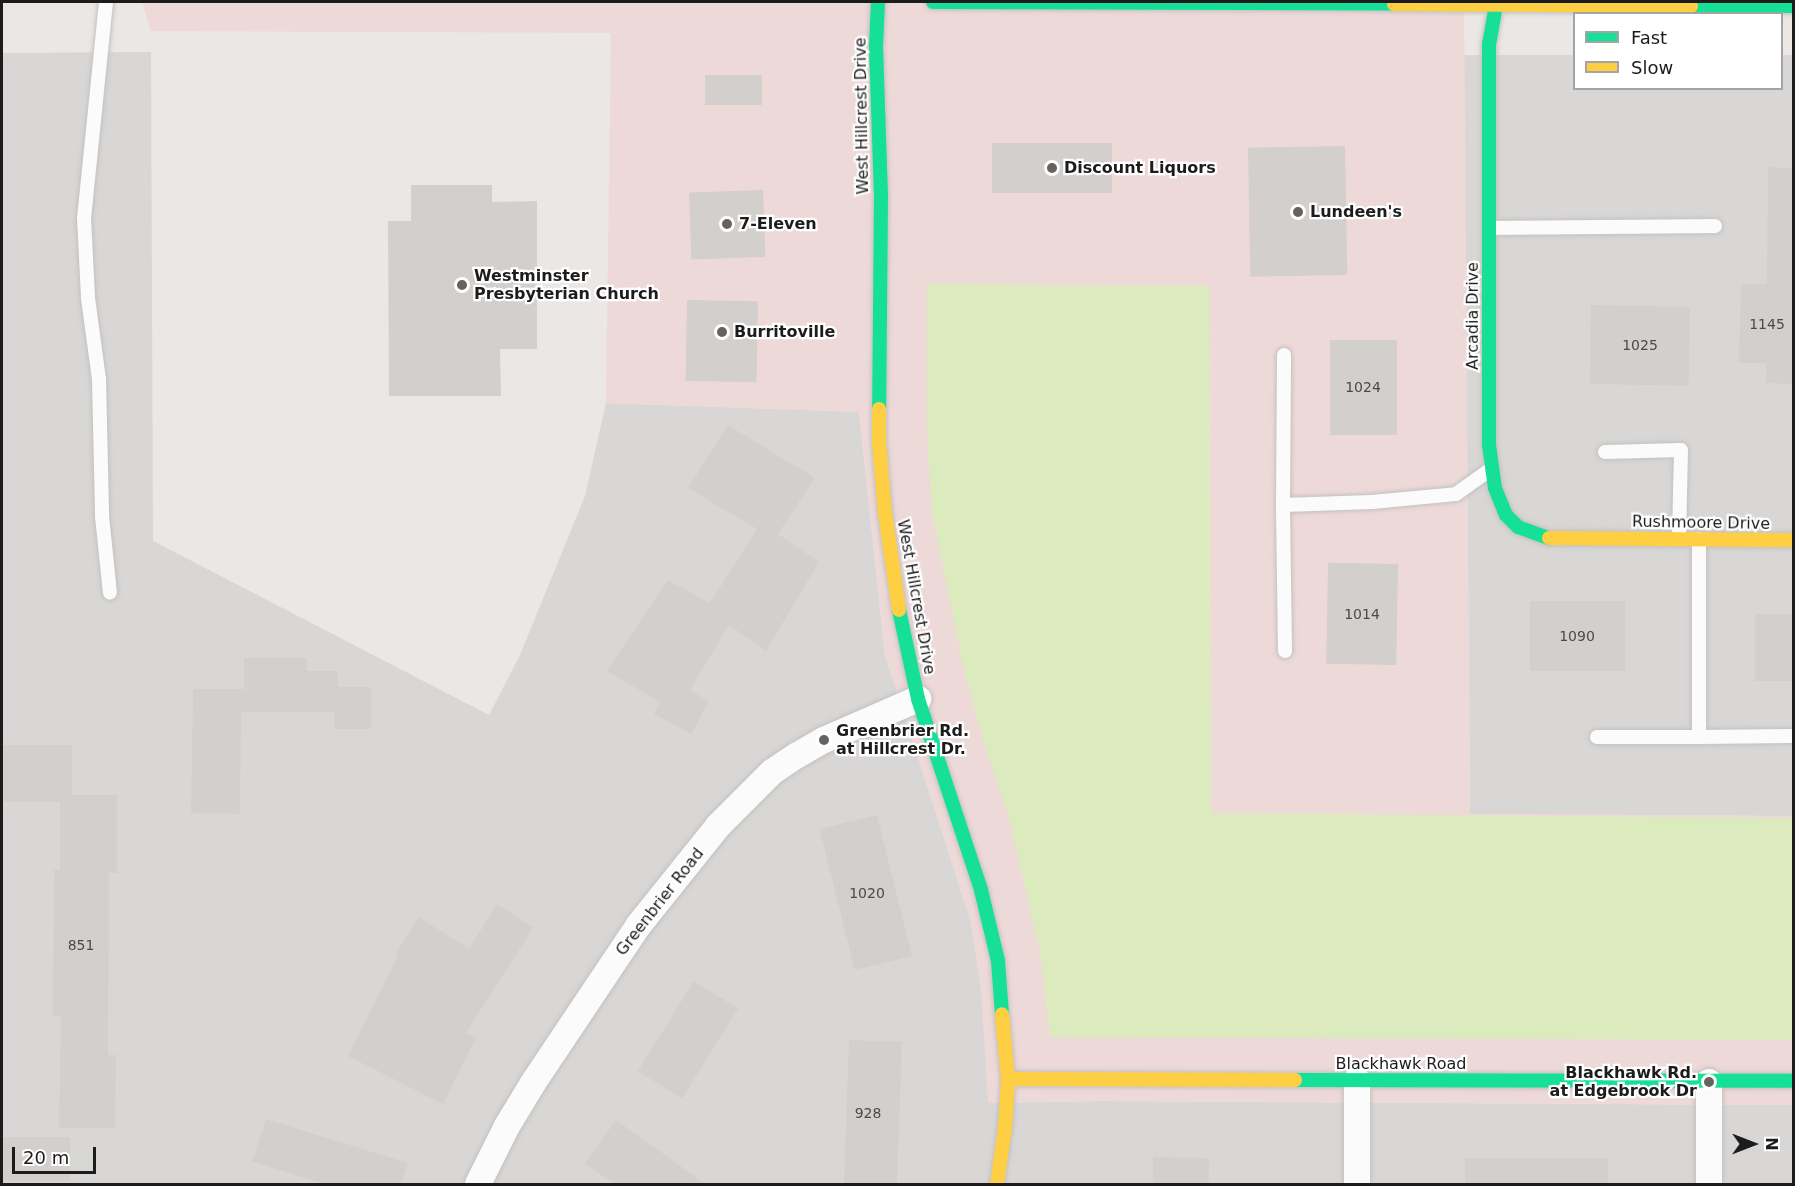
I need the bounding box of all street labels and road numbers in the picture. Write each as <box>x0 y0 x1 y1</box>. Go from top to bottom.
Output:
street label: West Hillcrest Drive <box>851 37 873 195</box>
street label: Arcadia Drive <box>1463 262 1483 370</box>
street label: Rushmoore Drive <box>1632 512 1770 534</box>
street label: West Hillcrest Drive <box>893 518 939 676</box>
street label: Greenbrier Road <box>612 844 708 960</box>
street label: Blackhawk Road <box>1336 1054 1466 1074</box>

